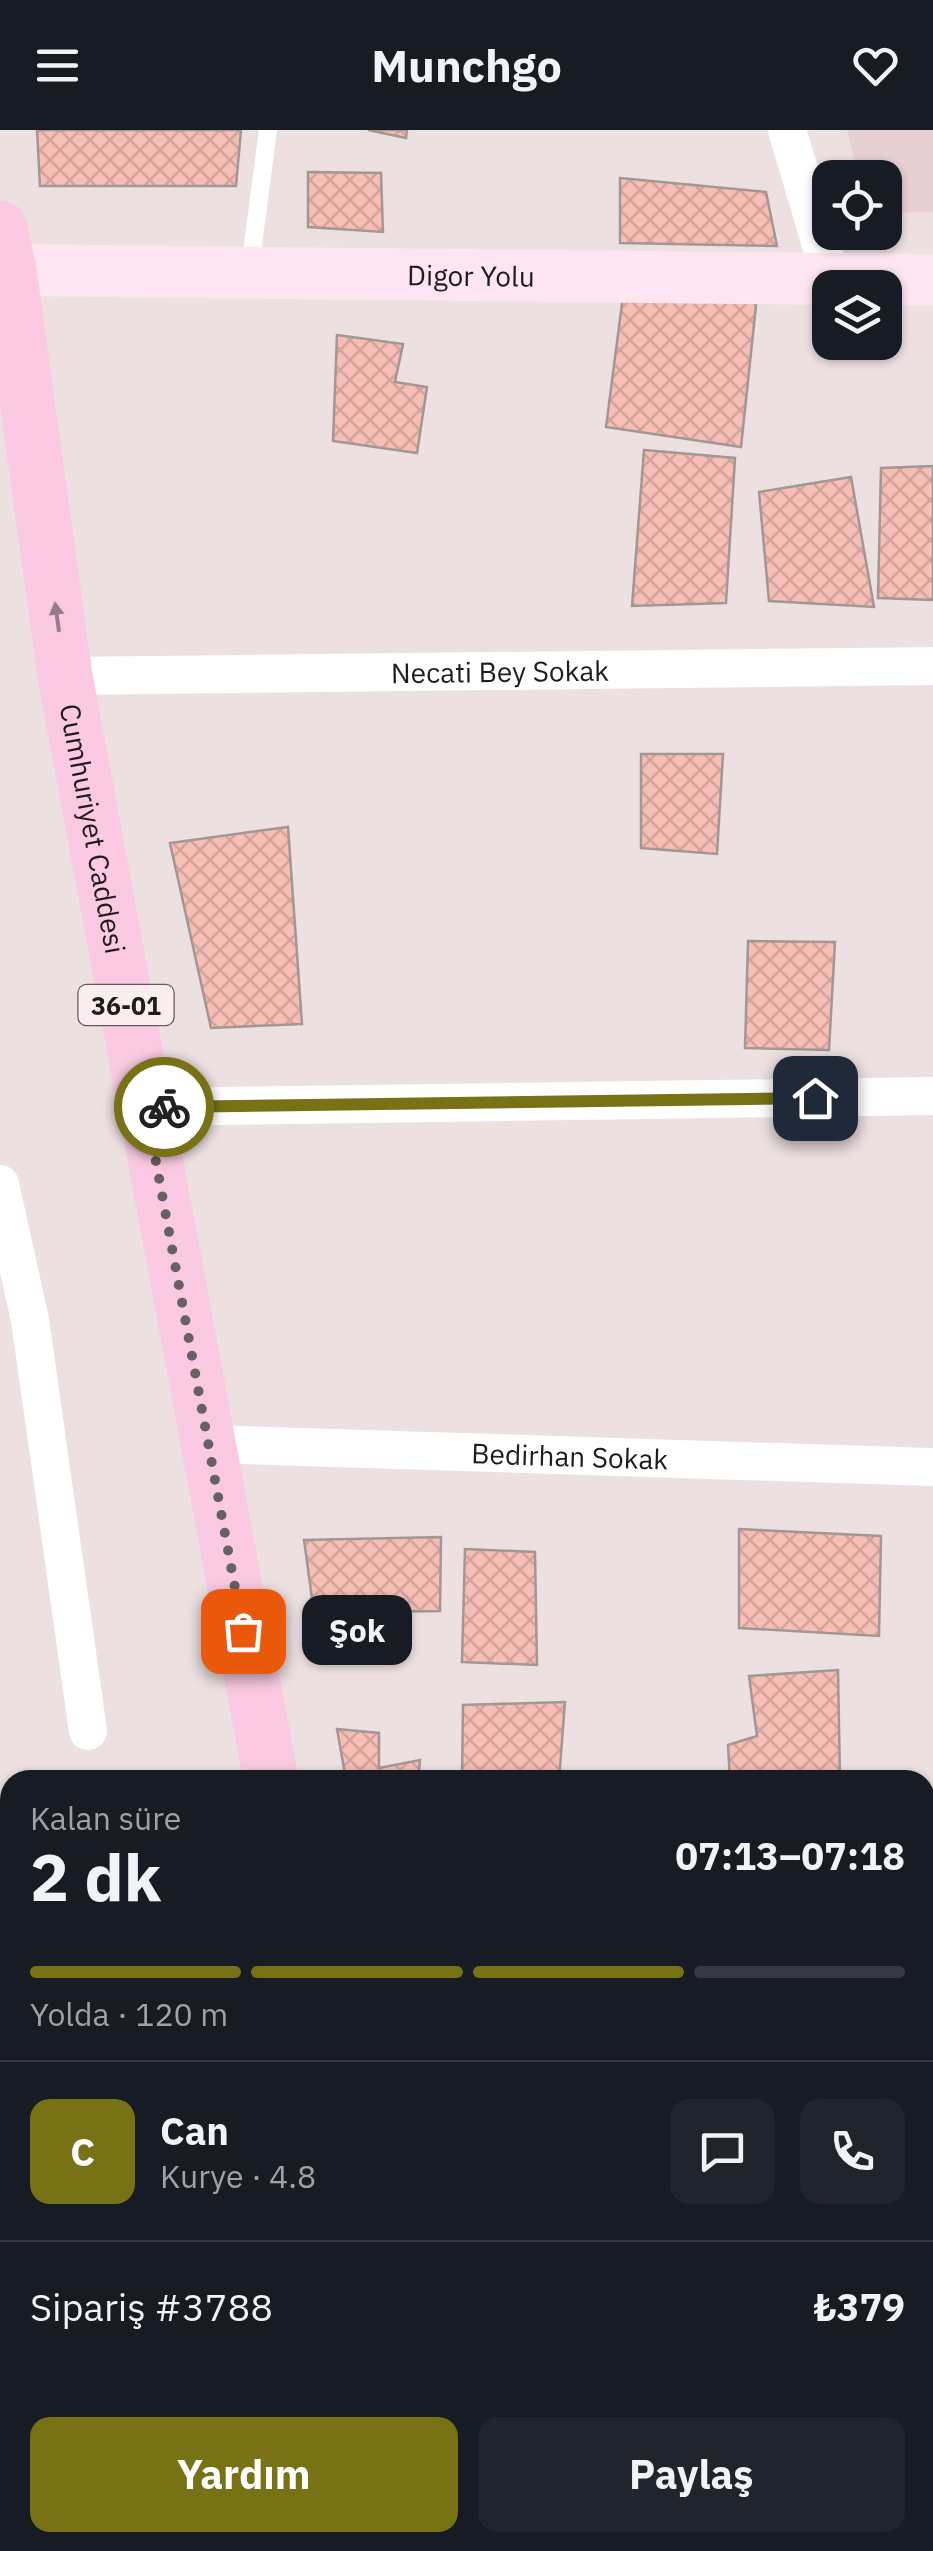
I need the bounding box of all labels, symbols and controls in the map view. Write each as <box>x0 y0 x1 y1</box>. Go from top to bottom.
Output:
text: Munchgo <box>371 36 562 94</box>
icon: menu <box>30 38 85 93</box>
icon: heart <box>848 38 903 93</box>
map controls <box>812 160 902 360</box>
button: locate <box>812 160 902 250</box>
street label: Digor Yolu <box>407 256 535 294</box>
button: layers <box>812 270 902 360</box>
one-way arrow <box>48 601 64 632</box>
street label: Necati Bey Sokak <box>391 651 609 691</box>
street label: Cumhuriyet Caddesi <box>52 701 135 957</box>
road number: 36-01 <box>78 985 174 1025</box>
pin <box>773 1056 858 1141</box>
courier <box>114 1057 214 1157</box>
icon: home <box>788 1071 843 1126</box>
icon: bike <box>137 1080 192 1135</box>
street label: Bedirhan Sokak <box>471 1434 669 1477</box>
pin <box>201 1589 286 1674</box>
callout: Şok <box>303 1596 413 1666</box>
icon: bag <box>216 1604 271 1659</box>
text: Şok <box>329 1609 385 1651</box>
text: Kalan süre <box>30 1797 181 1839</box>
text: 07:13–07:18 <box>675 1831 905 1880</box>
text: 2 dk <box>30 1834 161 1919</box>
text: Yolda · 120 m <box>30 1993 228 2035</box>
button: chat <box>670 2099 775 2204</box>
button: phone <box>800 2099 905 2204</box>
text: Can <box>160 2106 229 2155</box>
text: C <box>70 2127 95 2176</box>
text: Kurye · 4.8 <box>160 2155 316 2197</box>
text: Sipariş #3788 <box>30 2282 273 2331</box>
text: ₺379 <box>813 2282 905 2331</box>
button: Yardım <box>30 2417 458 2532</box>
button: Paylaş <box>478 2417 905 2532</box>

